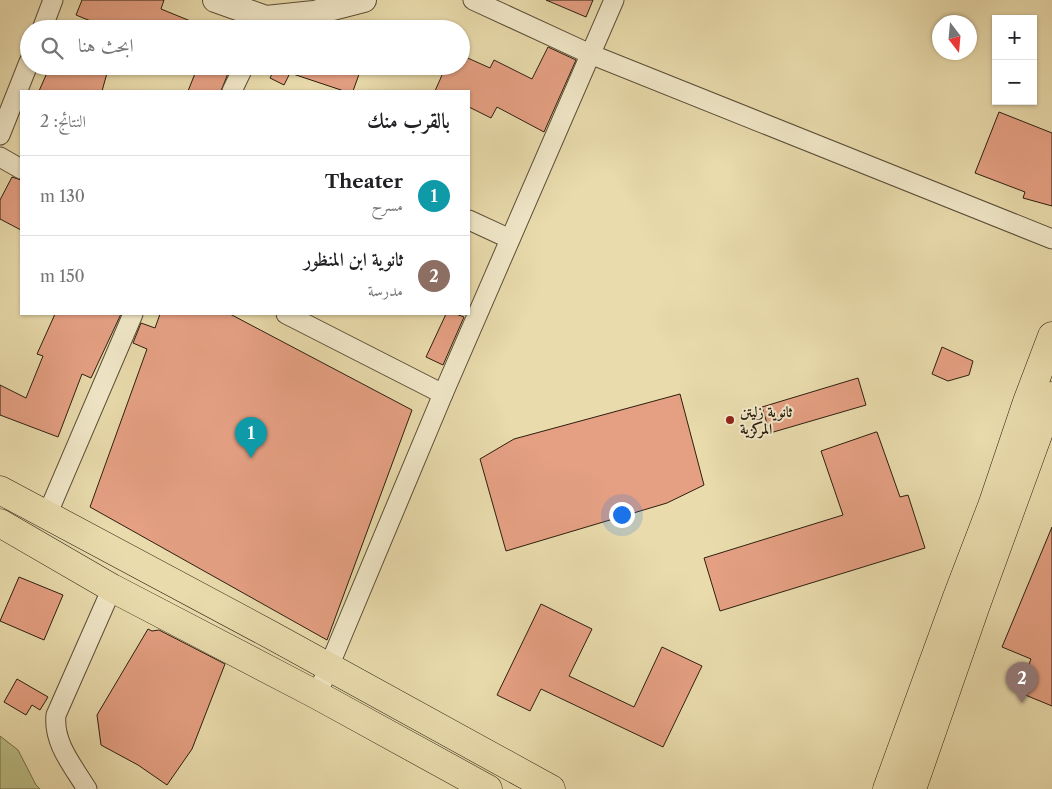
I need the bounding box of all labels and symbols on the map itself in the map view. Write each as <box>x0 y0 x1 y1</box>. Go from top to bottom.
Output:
north arrow <box>932 15 977 60</box>
place label: ثانوية زليتن المركزية <box>740 402 793 439</box>
marker: ثانوية زليتن المركزية <box>724 414 736 426</box>
pin: 1 <box>235 417 267 458</box>
your location <box>609 502 635 528</box>
pin: 2 <box>1006 662 1038 703</box>

